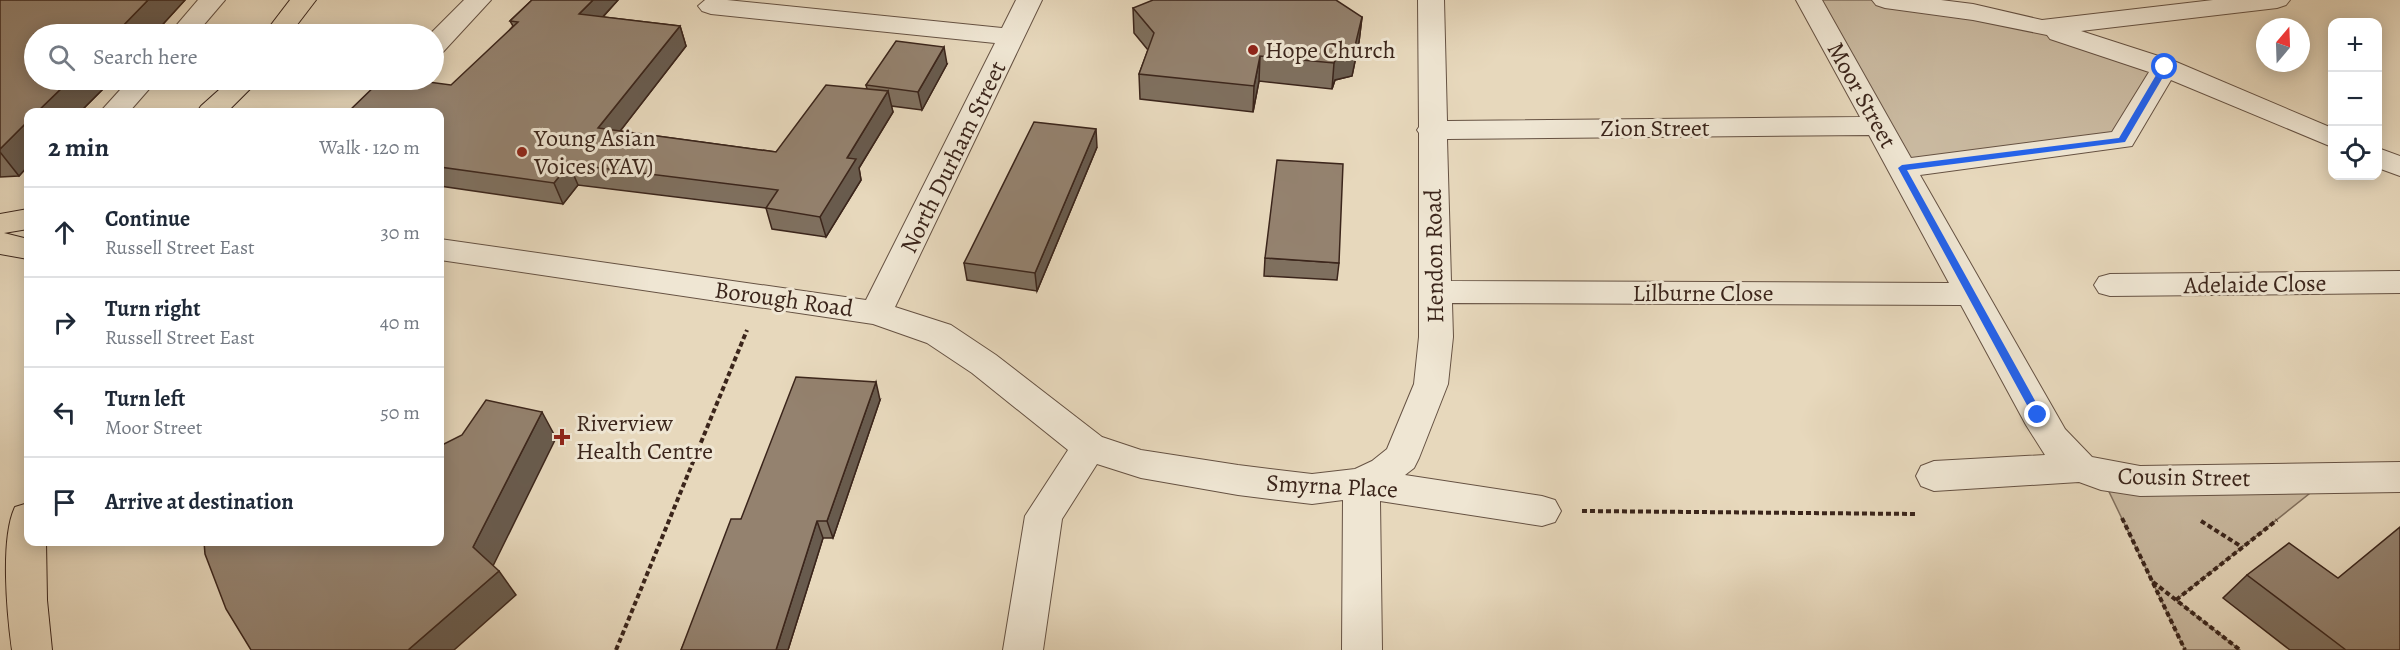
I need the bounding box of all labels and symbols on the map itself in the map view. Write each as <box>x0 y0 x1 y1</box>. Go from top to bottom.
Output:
north arrow <box>2256 18 2310 72</box>
place label: Hope Church <box>1265 34 1396 66</box>
street label: Moor Street <box>1820 36 1904 154</box>
marker: Hope Church <box>1246 43 1260 57</box>
route start <box>2151 53 2177 79</box>
street label: North Durham Street <box>893 55 1013 258</box>
street label: Zion Street <box>1600 112 1710 144</box>
place label: Young Asian Voices (YAV) <box>533 122 656 182</box>
marker: Young Asian Voices (YAV) <box>515 145 529 159</box>
street label: Hendon Road <box>1417 189 1451 323</box>
street label: Adelaide Close <box>2182 267 2327 301</box>
street label: Borough Road <box>713 273 855 325</box>
street label: Lilburne Close <box>1632 277 1774 309</box>
route end <box>2024 401 2050 427</box>
place label: Riverview Health Centre <box>576 407 713 467</box>
marker: Riverview Health Centre <box>553 428 571 446</box>
street label: Cousin Street <box>2117 460 2251 494</box>
street label: Smyrna Place <box>1265 467 1399 505</box>

